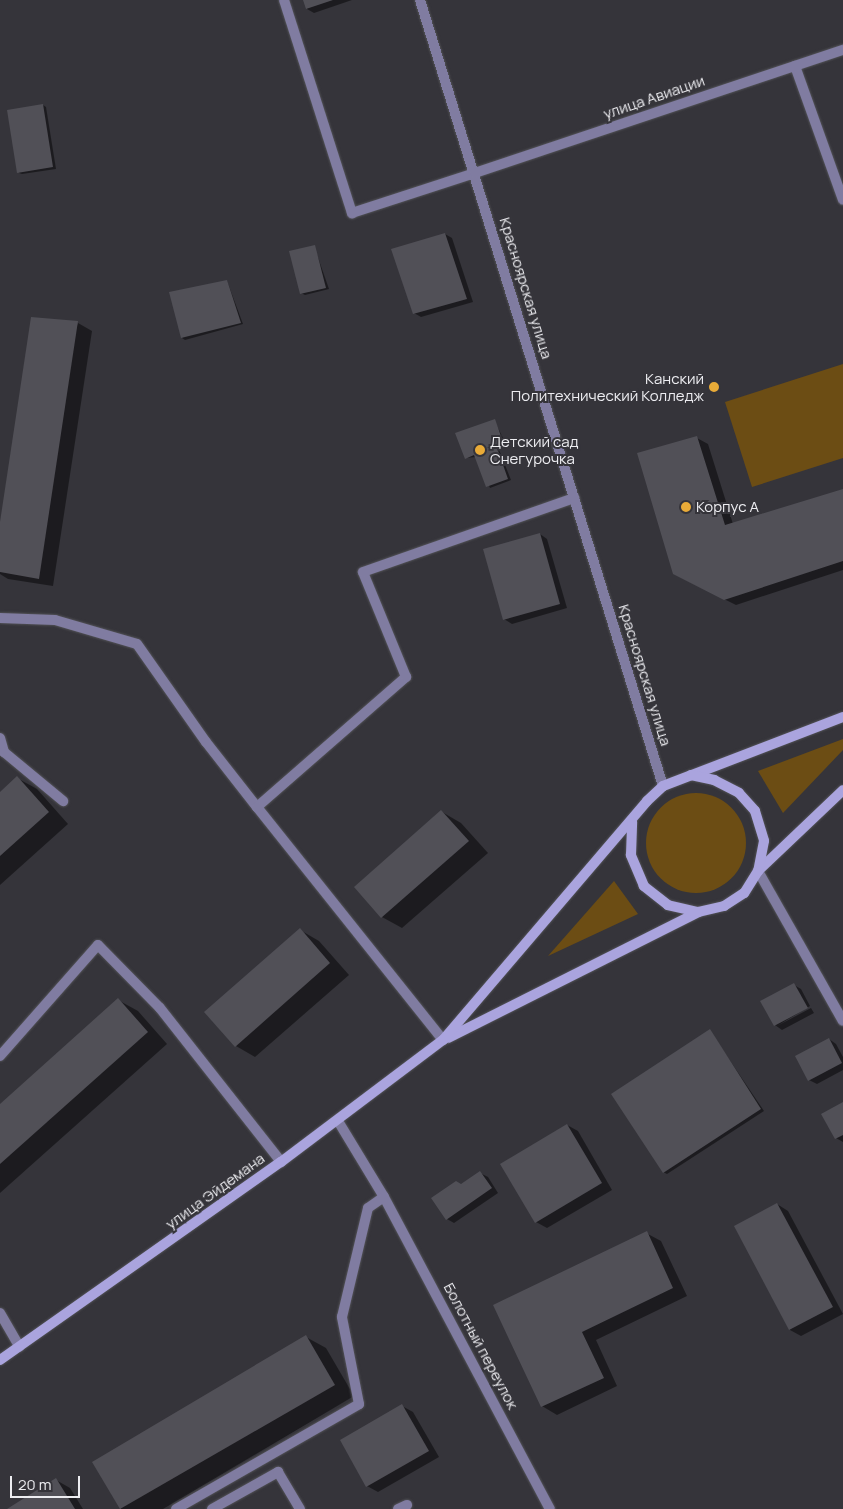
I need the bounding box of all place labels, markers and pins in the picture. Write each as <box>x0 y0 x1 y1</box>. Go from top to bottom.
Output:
place label: Канский Политехнический Колледж <box>511 369 704 404</box>
marker: Канский Политехнический Колледж <box>708 381 720 393</box>
place label: Детский сад Снегурочка <box>490 432 579 467</box>
marker: Детский сад Снегурочка <box>474 444 486 456</box>
place label: Корпус А <box>696 498 759 516</box>
marker: Корпус А <box>680 501 692 513</box>

